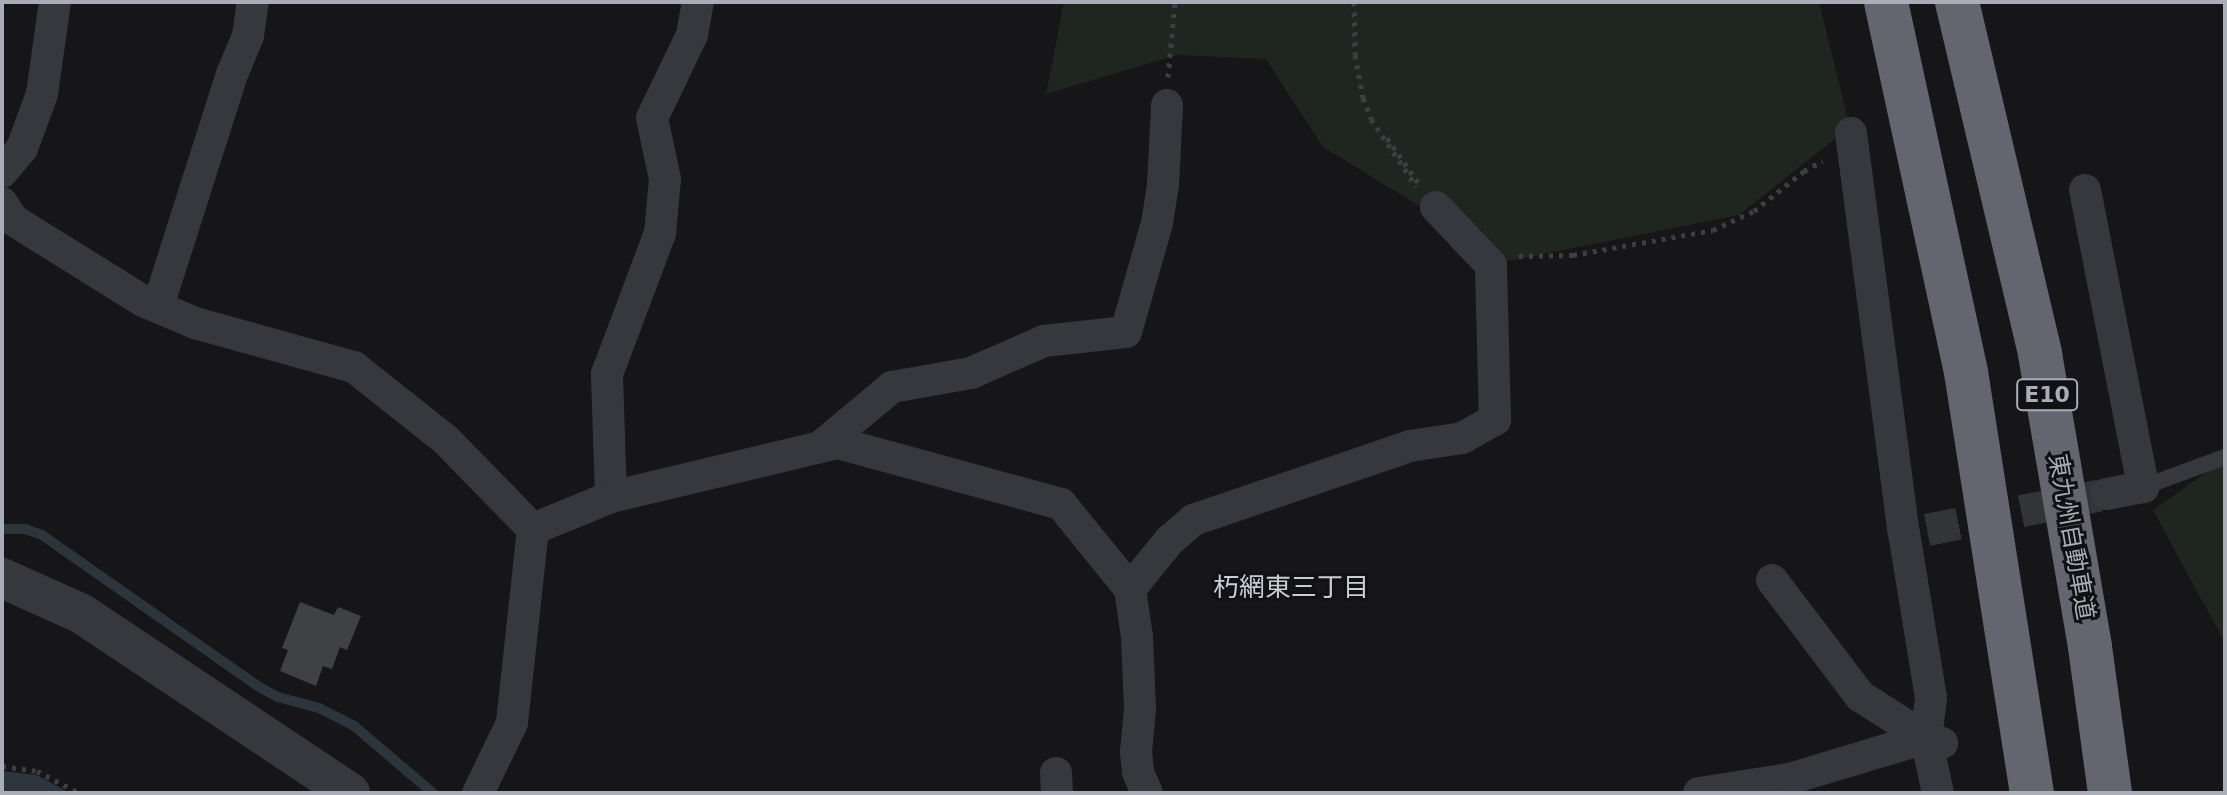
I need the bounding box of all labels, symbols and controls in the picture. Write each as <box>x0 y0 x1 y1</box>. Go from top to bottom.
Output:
road number: E10 <box>2015 377 2079 413</box>
street label: 東九州自動車道 <box>2042 452 2100 622</box>
district label: 朽網東三丁目 <box>1213 572 1369 604</box>

